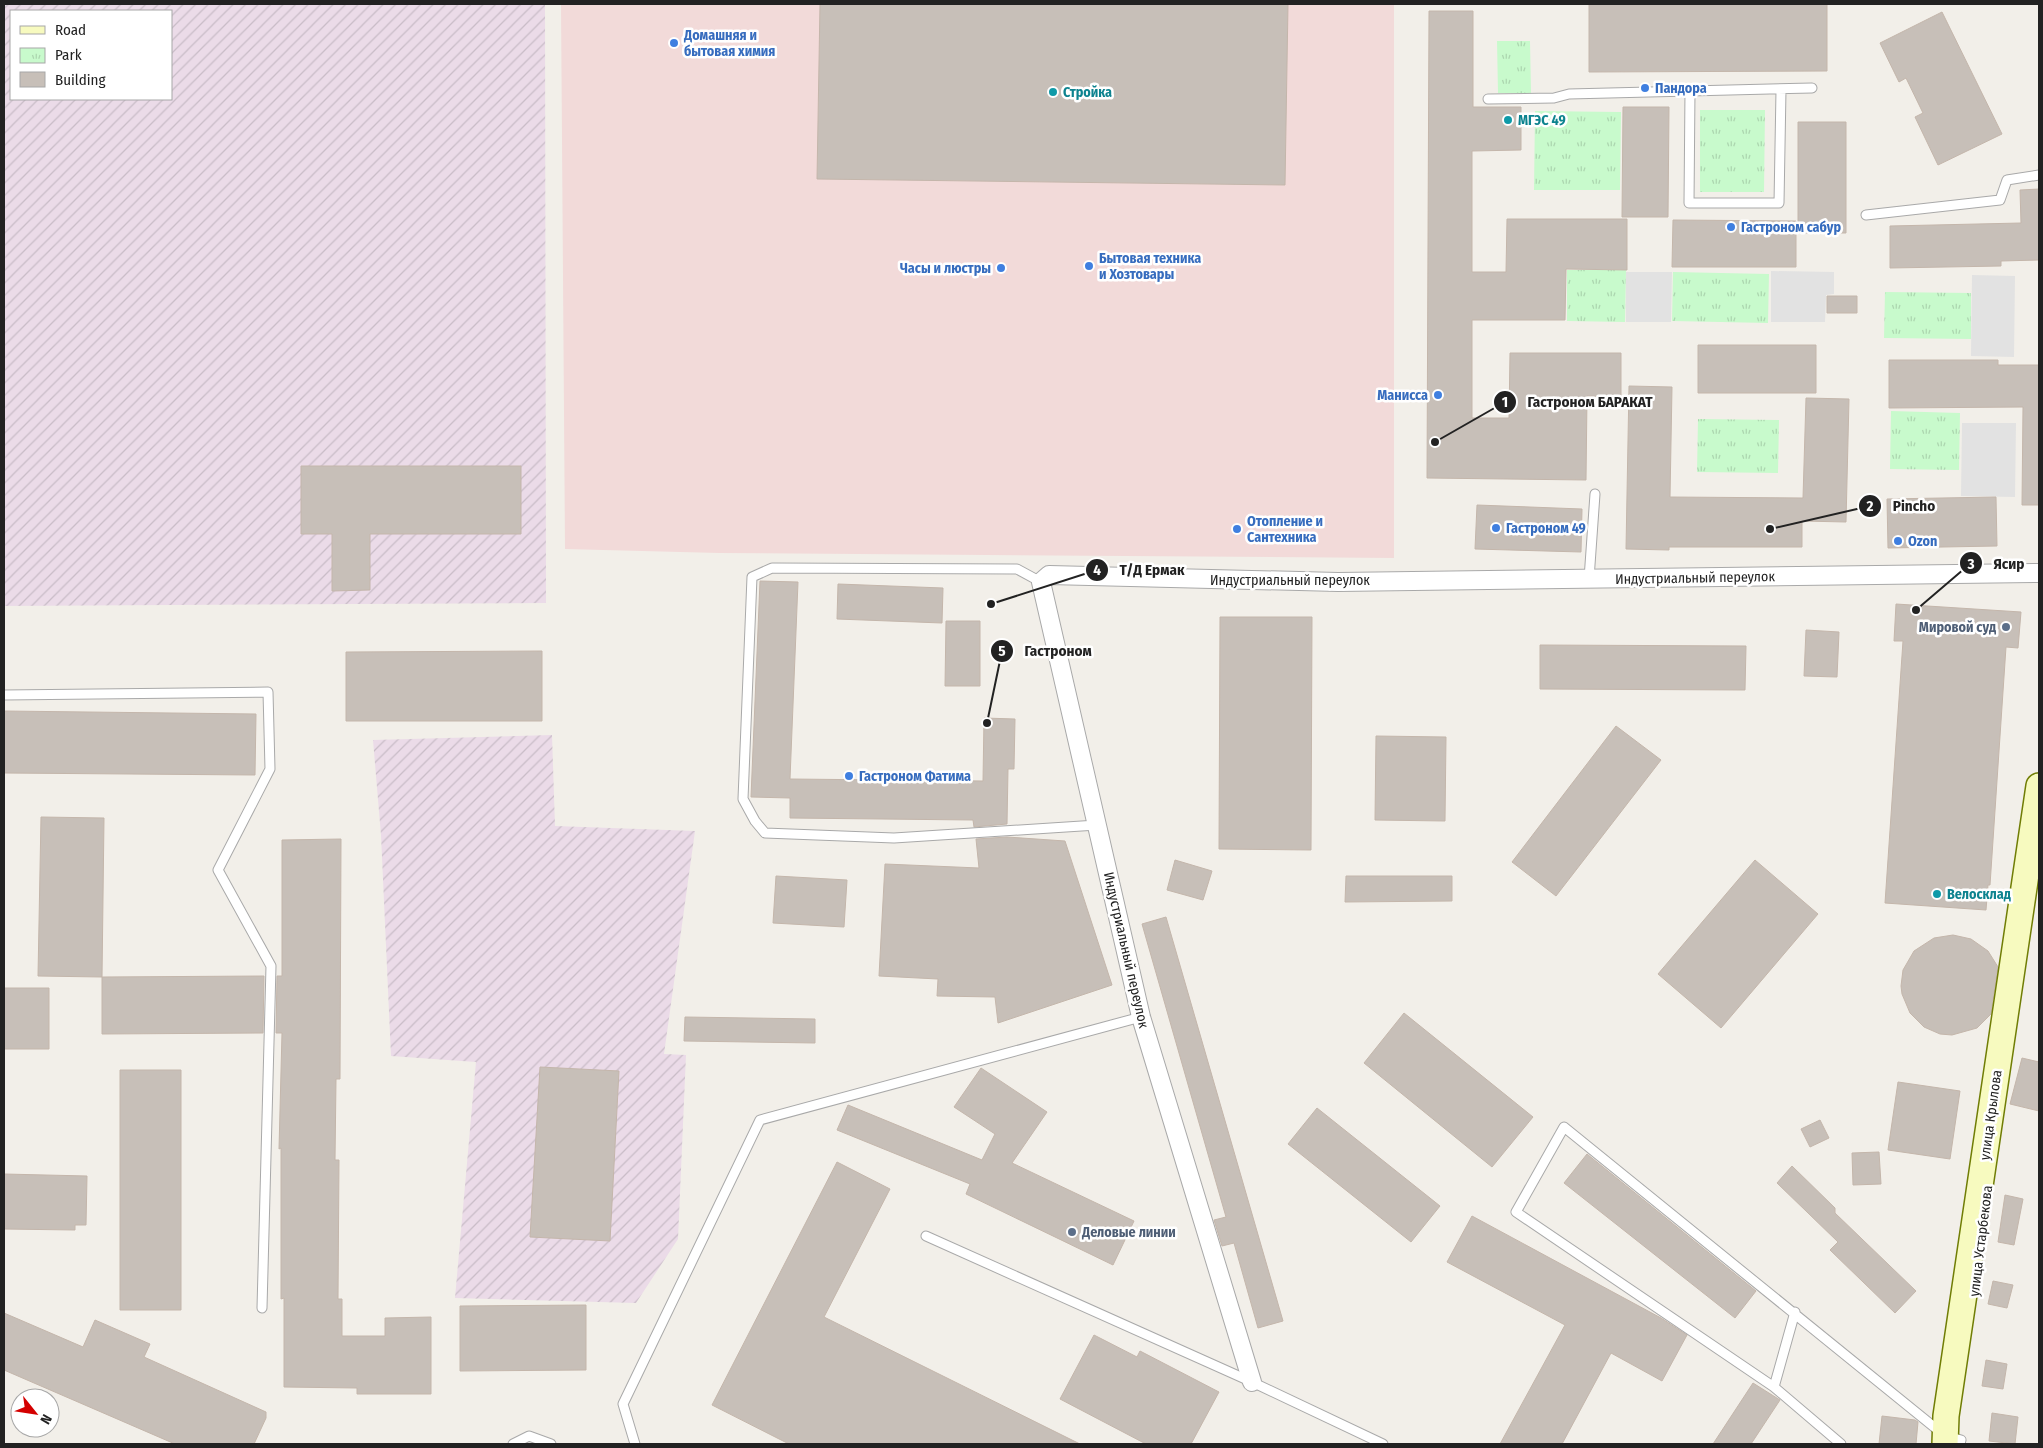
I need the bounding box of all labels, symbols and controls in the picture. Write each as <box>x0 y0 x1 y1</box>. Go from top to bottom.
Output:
legend <box>10 10 172 100</box>
text: Road <box>55 21 86 39</box>
place label: Домашняя и бытовая химия <box>683 27 775 60</box>
marker: Домашняя и бытовая химия <box>668 37 680 49</box>
text: Park <box>55 46 82 64</box>
text: Building <box>55 71 106 89</box>
place label: Пандора <box>1655 80 1707 97</box>
marker: Пандора <box>1639 82 1651 94</box>
place label: Стройка <box>1063 84 1112 101</box>
marker: Стройка <box>1047 86 1059 98</box>
place label: МГЭС 49 <box>1518 112 1566 129</box>
marker: МГЭС 49 <box>1502 114 1514 126</box>
place label: Гастроном сабур <box>1741 219 1841 236</box>
marker: Гастроном сабур <box>1725 221 1737 233</box>
place label: Бытовая техника и Хозтовары <box>1099 250 1201 283</box>
place label: Часы и люстры <box>900 260 991 277</box>
marker: Бытовая техника и Хозтовары <box>1083 260 1095 272</box>
marker: Часы и люстры <box>995 262 1007 274</box>
place label: Манисса <box>1377 387 1428 404</box>
callout: Гастроном БАРАКАТ <box>1492 387 1662 417</box>
marker: Манисса <box>1432 389 1444 401</box>
text: 1 <box>1502 393 1508 411</box>
text: Гастроном БАРАКАТ <box>1527 393 1653 411</box>
callout: Pincho <box>1858 491 1945 521</box>
text: 2 <box>1866 497 1874 515</box>
text: Pincho <box>1893 497 1935 515</box>
place label: Отопление и Сантехника <box>1247 513 1323 546</box>
place label: Гастроном 49 <box>1506 520 1586 537</box>
marker: Гастроном 49 <box>1490 522 1502 534</box>
marker: Отопление и Сантехника <box>1231 523 1243 535</box>
place label: Ozon <box>1908 533 1937 550</box>
marker: Ozon <box>1892 535 1904 547</box>
callout: Ясир <box>1959 548 2035 578</box>
callout: Т/Д Ермак <box>1085 555 1194 585</box>
text: 3 <box>1966 555 1975 573</box>
text: Ясир <box>1993 555 2025 573</box>
text: 4 <box>1093 561 1101 579</box>
text: Т/Д Ермак <box>1120 561 1185 579</box>
street label: Индустриальный переулок <box>1615 568 1775 588</box>
street label: Индустриальный переулок <box>1210 572 1370 589</box>
place label: Мировой суд <box>1919 619 1996 636</box>
marker: Мировой суд <box>2000 621 2012 633</box>
callout: Гастроном <box>989 636 1101 666</box>
text: 5 <box>998 642 1006 660</box>
text: Гастроном <box>1024 642 1092 660</box>
place label: Гастроном Фатима <box>859 768 971 785</box>
marker: Гастроном Фатима <box>843 770 855 782</box>
street label: Индустриальный переулок <box>1100 870 1152 1030</box>
place label: Велосклад <box>1947 886 2011 903</box>
marker: Велосклад <box>1931 888 1943 900</box>
street label: улица Крылова <box>1976 1069 2006 1161</box>
street label: улица Устарбекова <box>1966 1184 1996 1298</box>
place label: Деловые линии <box>1081 1224 1176 1241</box>
marker: Деловые линии <box>1066 1226 1078 1238</box>
north arrow <box>10 1388 60 1438</box>
text: N <box>36 1411 55 1427</box>

